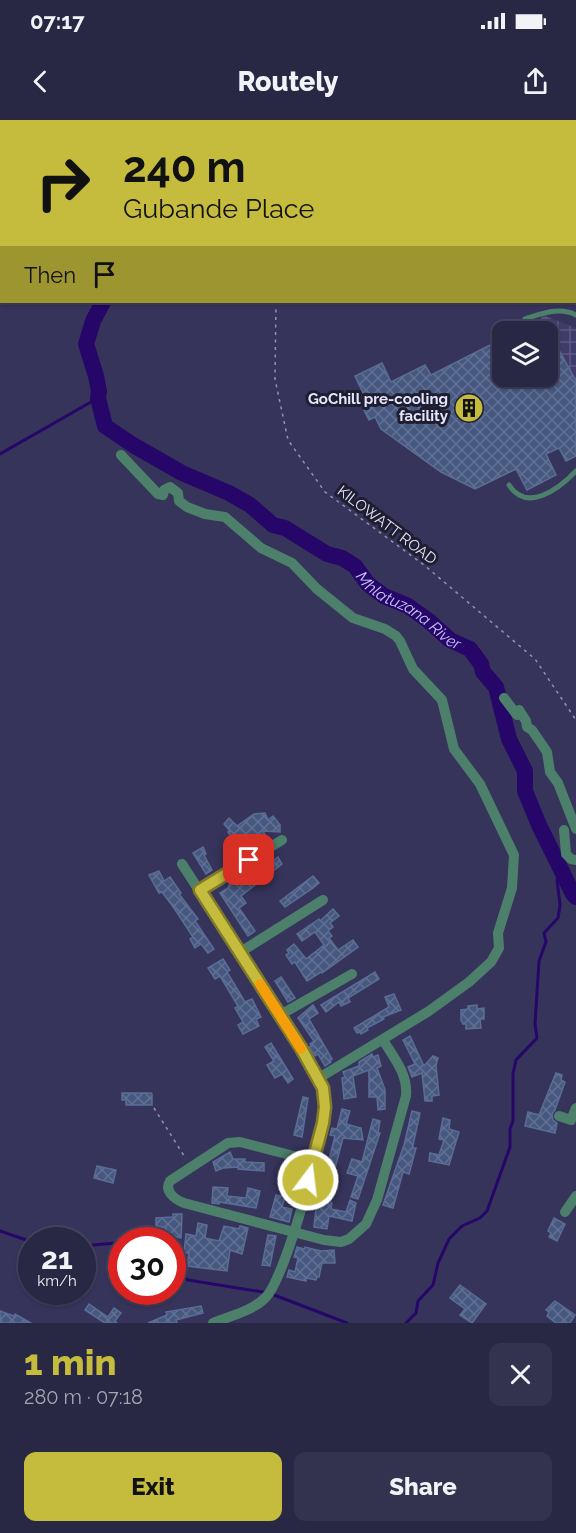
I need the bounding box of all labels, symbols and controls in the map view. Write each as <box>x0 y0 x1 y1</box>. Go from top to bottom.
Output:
text: 07:17 <box>30 8 85 34</box>
icon: back <box>24 65 57 98</box>
icon: share <box>519 65 552 98</box>
text: Routely <box>237 66 339 97</box>
text: 240 m <box>123 143 246 192</box>
icon: right <box>24 144 102 222</box>
text: Gubande Place <box>123 193 314 224</box>
icon: arrive <box>88 258 121 291</box>
text: Then <box>24 262 76 288</box>
map controls <box>492 321 558 387</box>
button: layers <box>492 321 558 387</box>
place label: GoChill pre-cooling facility <box>308 390 449 425</box>
building icon: GoChill pre-cooling facility <box>453 392 485 424</box>
street label: KILOWATT ROAD <box>334 482 440 568</box>
water label: Mhlatuzana River <box>352 568 464 654</box>
pin <box>223 834 274 885</box>
icon: arrive <box>232 843 265 876</box>
position arrow <box>276 1148 340 1212</box>
speed limit sign: 30 <box>108 1227 186 1305</box>
text: 21 <box>41 1241 73 1276</box>
text: km/h <box>37 1272 77 1290</box>
text: 1 min <box>24 1341 116 1383</box>
button: close <box>489 1343 552 1406</box>
text: 280 m · 07:18 <box>24 1385 143 1409</box>
button: Exit <box>24 1452 282 1521</box>
button: Share <box>294 1452 552 1521</box>

